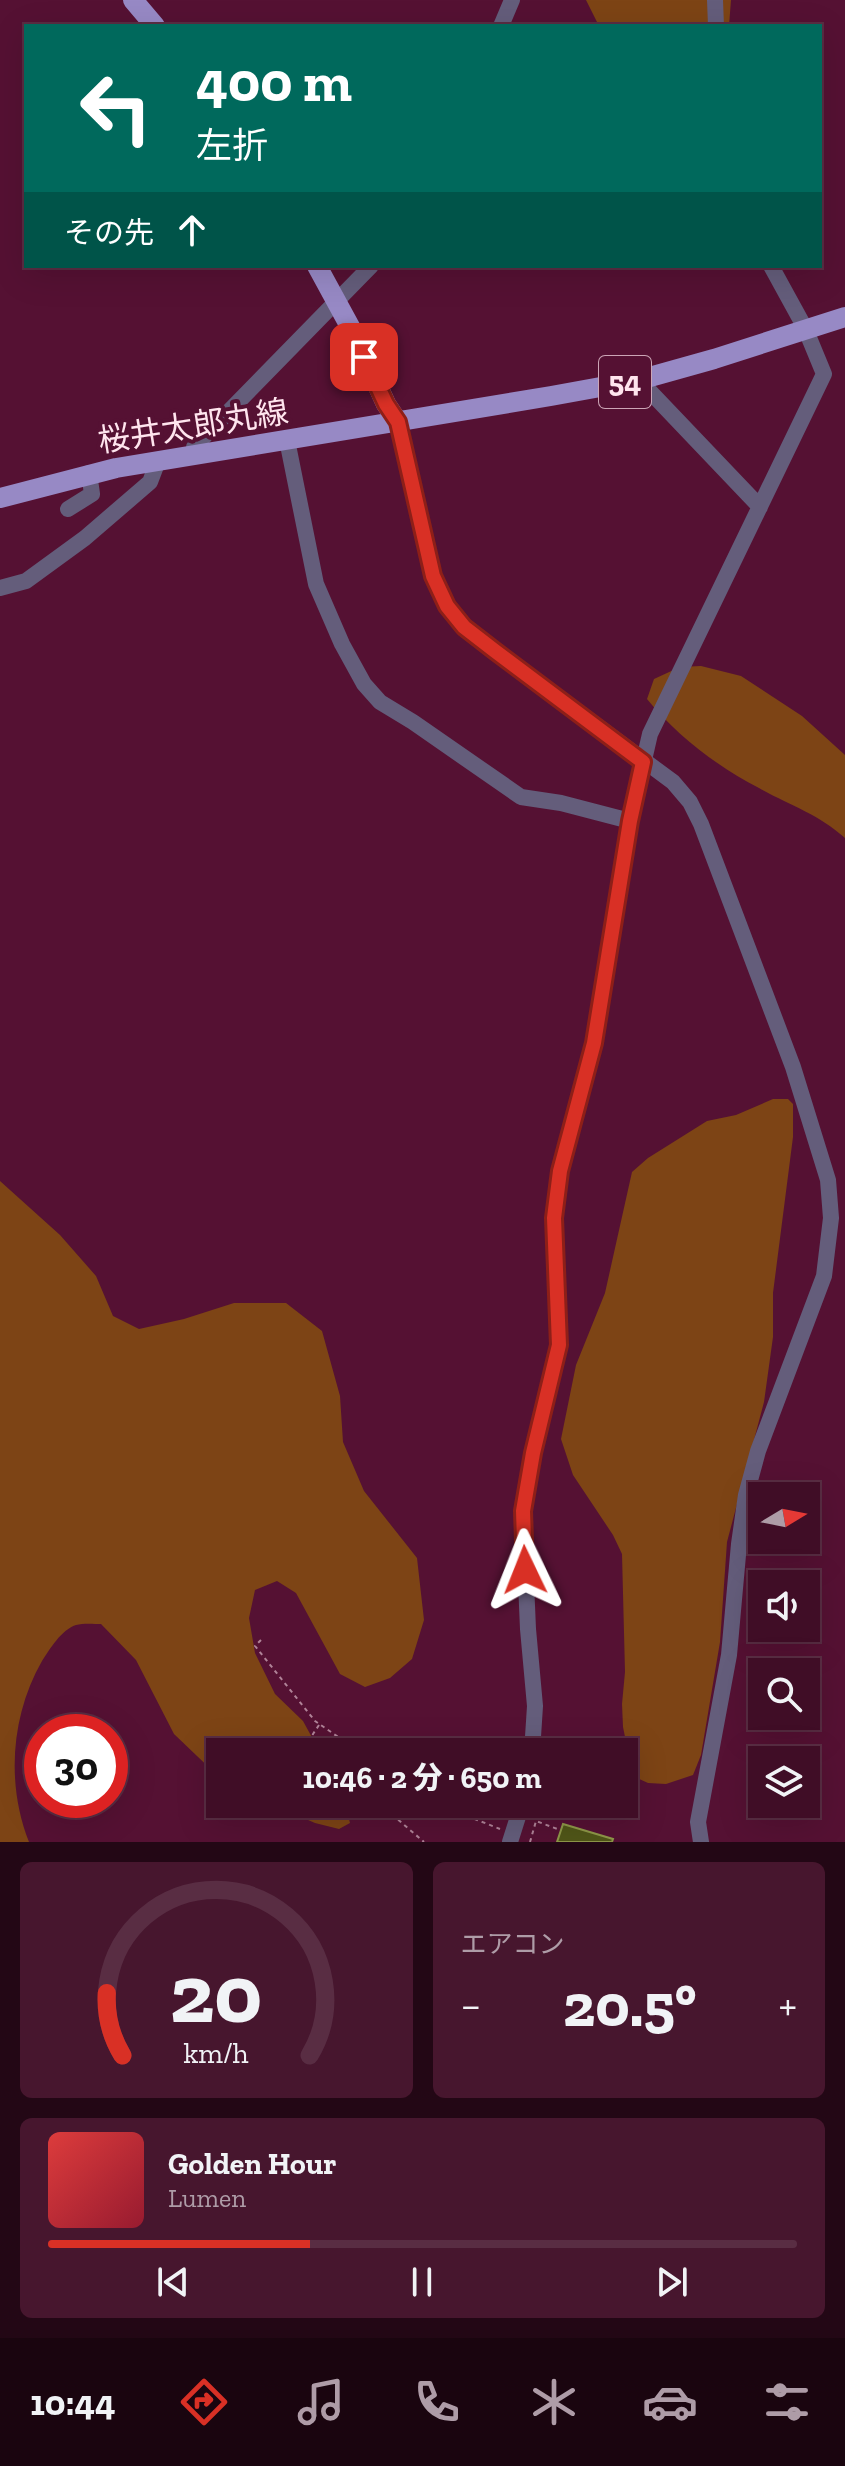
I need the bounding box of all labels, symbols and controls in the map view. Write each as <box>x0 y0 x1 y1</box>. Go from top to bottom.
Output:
text: 400 m <box>196 48 352 115</box>
icon: left <box>64 56 168 160</box>
text: 左折 <box>196 124 268 167</box>
icon: ahead <box>170 208 214 252</box>
text: その先 <box>64 215 154 251</box>
pin <box>330 323 398 391</box>
icon: arrive <box>342 335 386 379</box>
road number: 54 <box>599 356 651 408</box>
street label: 桜井太郎丸線 <box>95 392 291 460</box>
north arrow <box>748 1482 820 1554</box>
map controls <box>748 1482 820 1818</box>
position arrow <box>483 1528 567 1612</box>
button: sound <box>748 1570 820 1642</box>
button: search <box>748 1658 820 1730</box>
speed limit sign: 30 <box>24 1714 128 1818</box>
button: layers <box>748 1746 820 1818</box>
text: 10:46 · 2 分 · 650 m <box>303 1760 541 1796</box>
text: エアコン <box>461 1928 565 1960</box>
text: 20 <box>170 1943 263 2043</box>
text: 20.5° <box>563 1969 697 2041</box>
text: − <box>461 1978 481 2031</box>
text: + <box>778 1978 797 2031</box>
text: km/h <box>184 2036 249 2070</box>
text: Golden Hour <box>168 2146 336 2182</box>
text: Lumen <box>168 2182 246 2214</box>
icon: previous <box>151 2260 195 2304</box>
icon: pause <box>400 2260 444 2304</box>
icon: next <box>650 2260 694 2304</box>
icon: directions <box>176 2374 232 2430</box>
icon: music <box>293 2374 349 2430</box>
icon: phone <box>409 2374 465 2430</box>
icon: climate <box>526 2374 582 2430</box>
icon: car <box>642 2374 698 2430</box>
icon: filters <box>759 2374 815 2430</box>
text: 10:44 <box>30 2381 116 2424</box>

